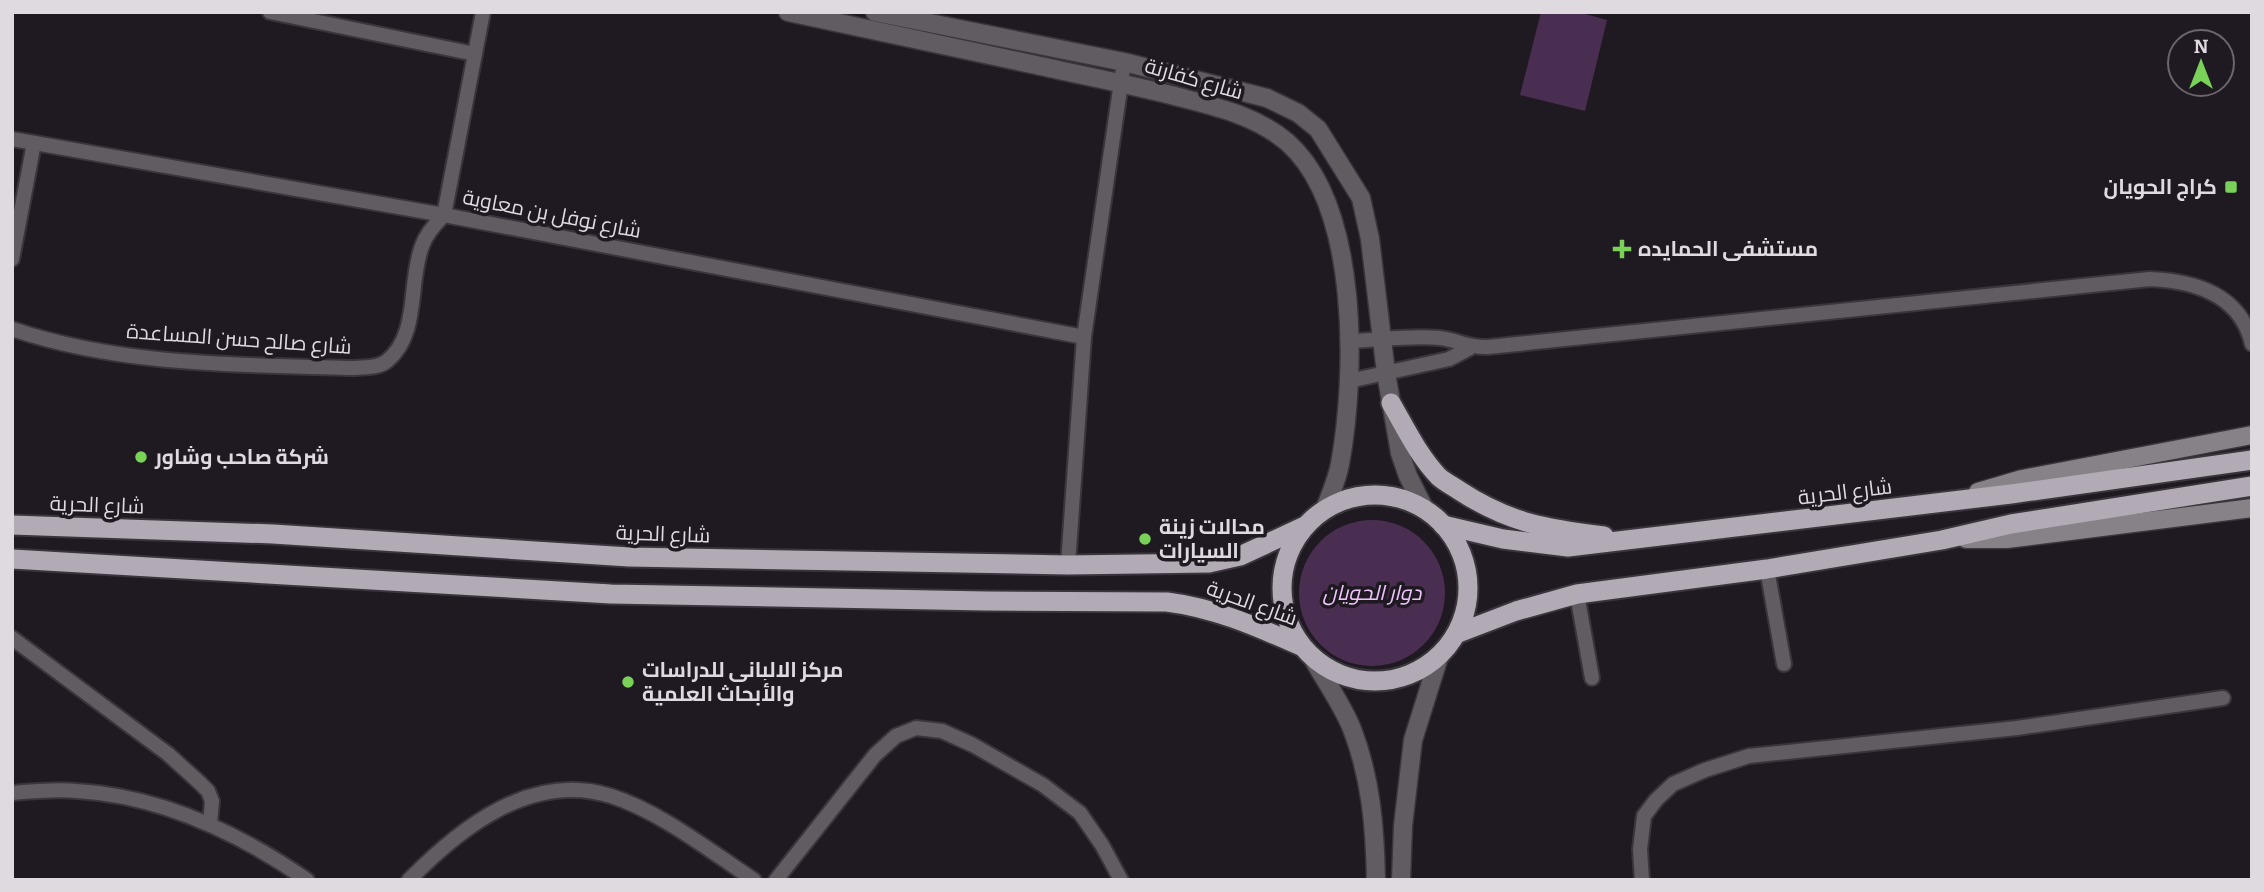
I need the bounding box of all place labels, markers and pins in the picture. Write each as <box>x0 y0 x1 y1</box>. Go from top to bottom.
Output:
place label: كراج الحويان <box>2104 174 2217 201</box>
marker: كراج الحويان <box>2223 179 2239 195</box>
place label: مستشفى الحمايده <box>1638 236 1818 262</box>
marker: مستشفى الحمايده <box>1612 239 1632 259</box>
place label: شركة صاحب وشاور <box>154 444 329 470</box>
marker: شركة صاحب وشاور <box>133 449 149 465</box>
place label: محالات زينة السيارات <box>1159 514 1265 564</box>
marker: محالات زينة السيارات <box>1137 531 1153 547</box>
place label: مركز الالباني للدراسات والأبحاث العلمية <box>642 657 843 707</box>
marker: مركز الالباني للدراسات والأبحاث العلمية <box>620 674 636 690</box>

